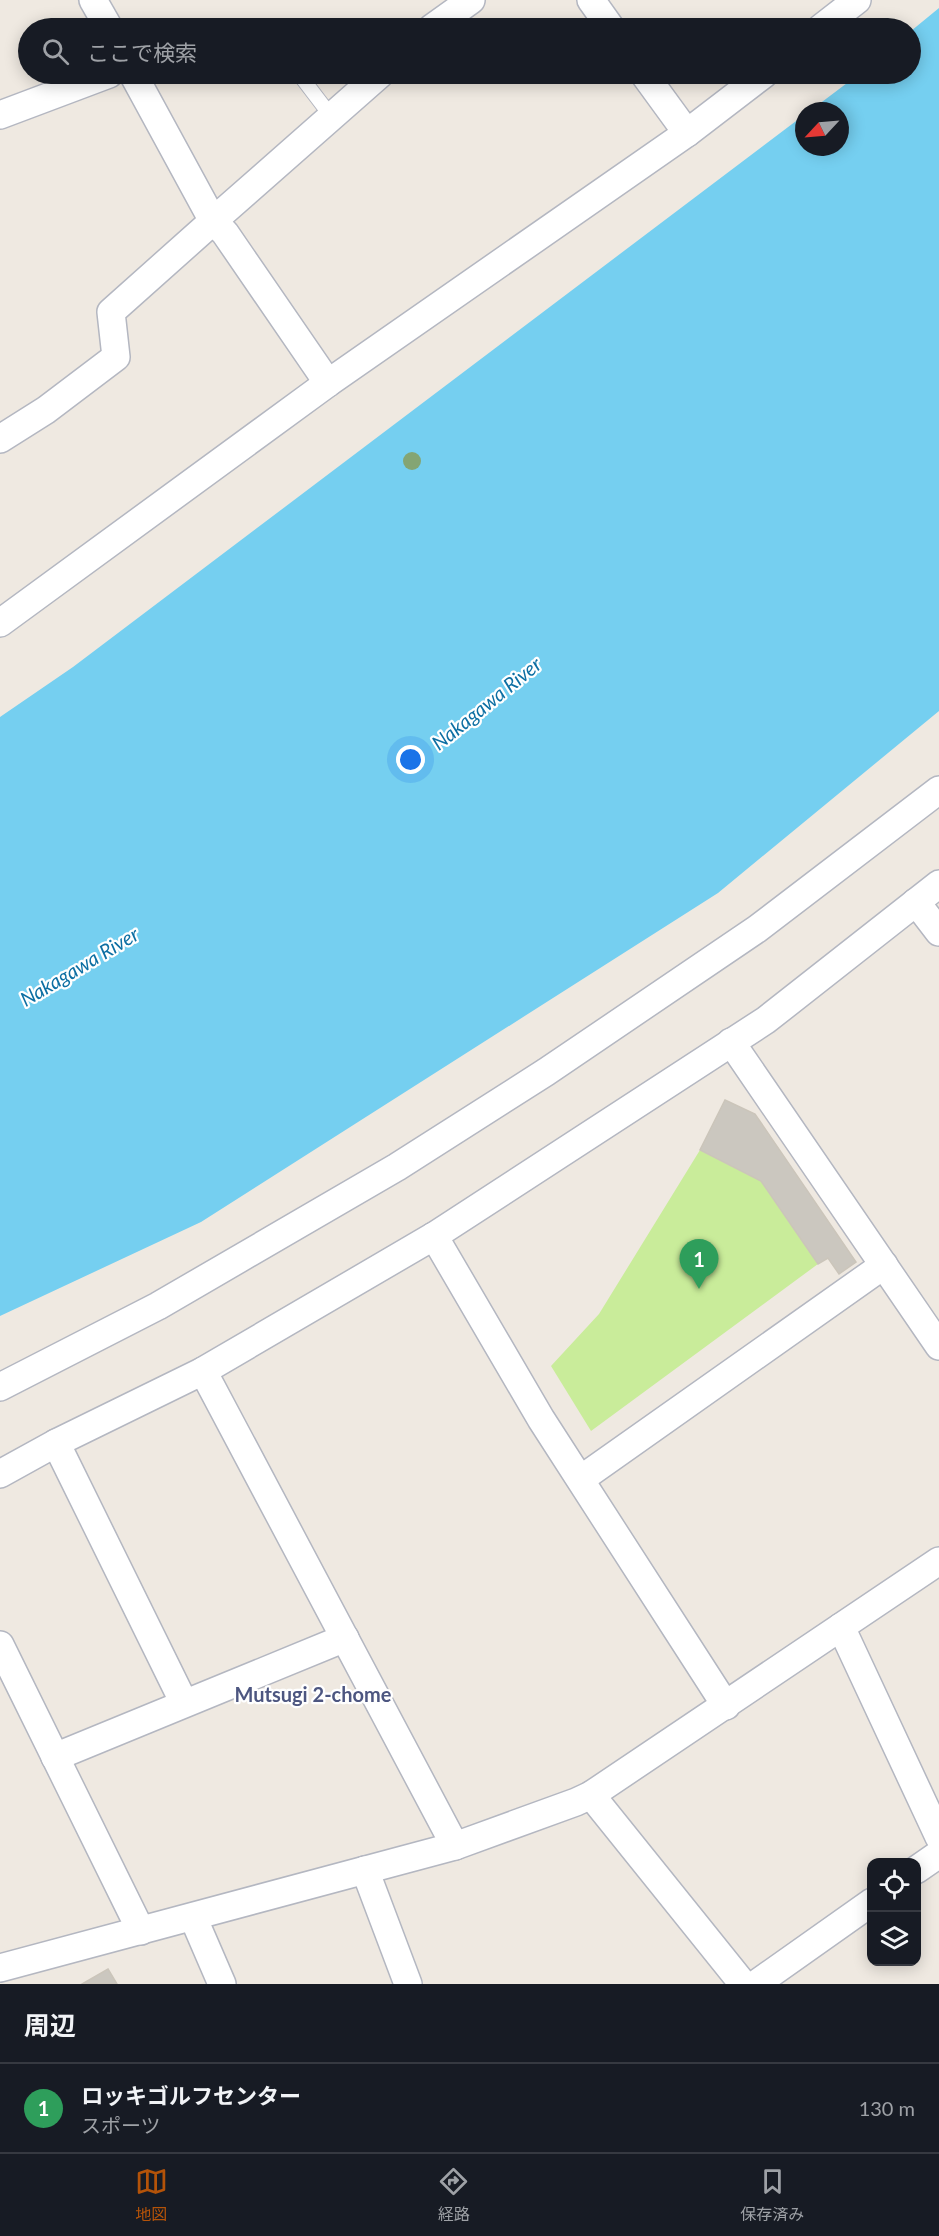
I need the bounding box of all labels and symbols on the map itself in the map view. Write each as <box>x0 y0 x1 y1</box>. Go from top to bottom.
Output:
north arrow <box>795 102 849 156</box>
water label: Nakagawa River <box>426 651 547 754</box>
your location <box>396 745 425 774</box>
water label: Nakagawa River <box>15 921 144 1011</box>
pin: 1 <box>680 1240 718 1289</box>
district label: Mutsugi 2-chome <box>235 1682 392 1706</box>

